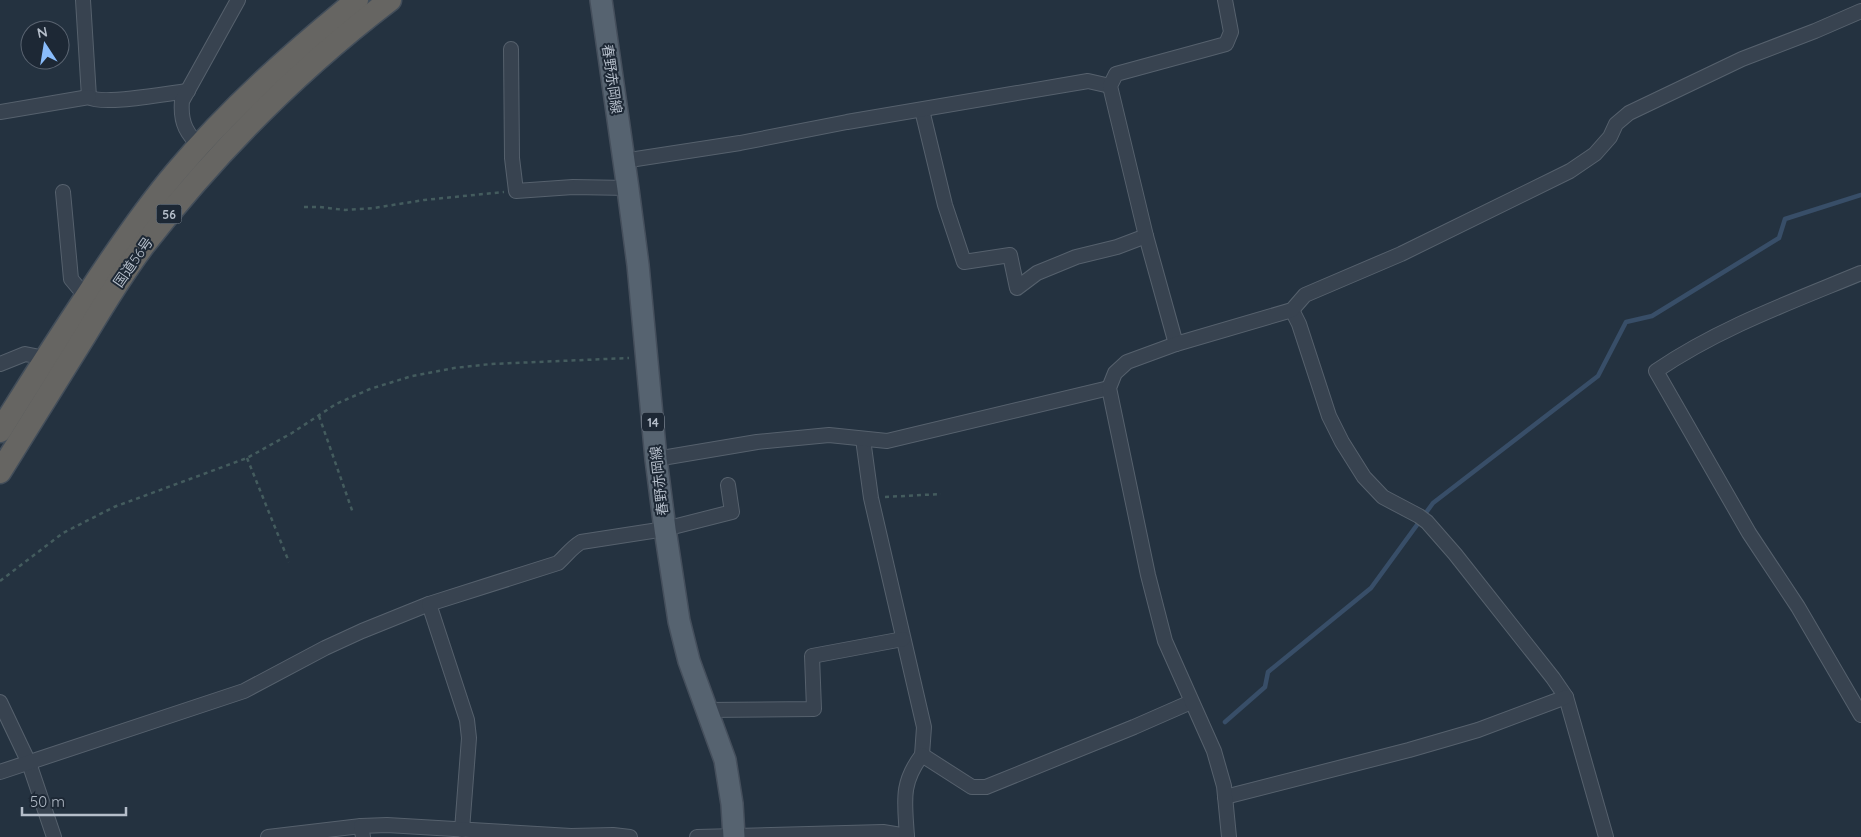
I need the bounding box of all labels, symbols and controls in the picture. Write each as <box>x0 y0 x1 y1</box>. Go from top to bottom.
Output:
north arrow <box>20 20 70 70</box>
text: N <box>35 22 49 42</box>
street label: 春野赤岡線 <box>598 43 626 115</box>
road number: 56 <box>156 204 182 223</box>
street label: 国道56号 <box>109 233 157 291</box>
road number: 14 <box>642 412 664 432</box>
street label: 春野赤岡線 <box>646 445 672 517</box>
scale bar <box>22 784 126 816</box>
text: 50 m <box>30 792 65 811</box>

